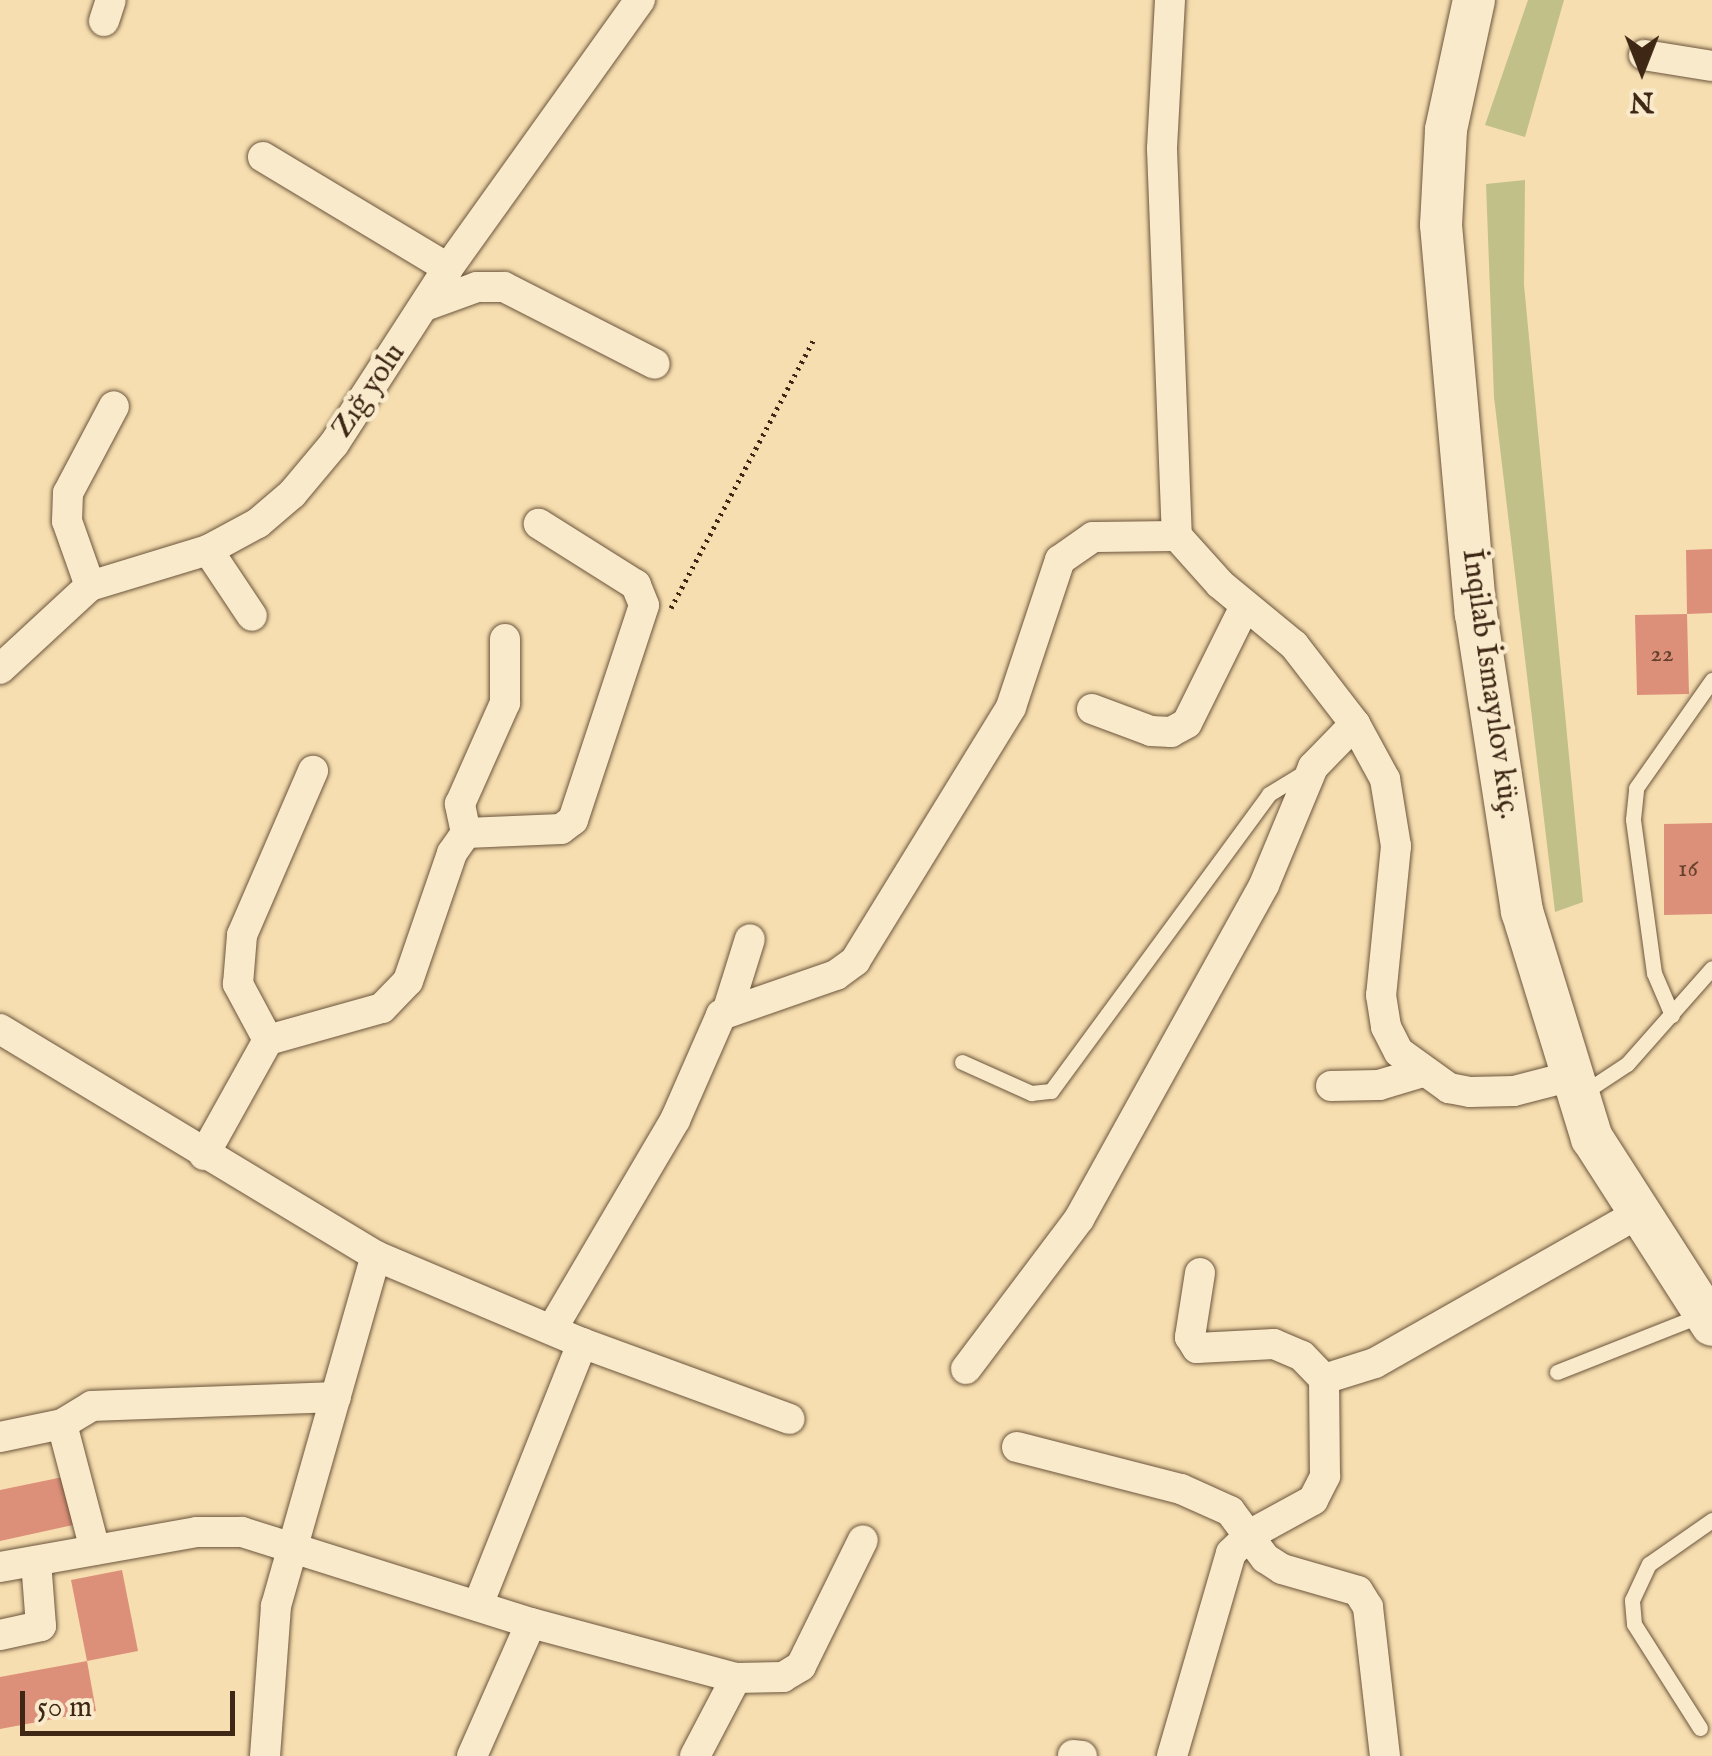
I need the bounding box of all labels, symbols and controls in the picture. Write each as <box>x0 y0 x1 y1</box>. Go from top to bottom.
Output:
north arrow <box>1592 20 1692 120</box>
text: N <box>1630 83 1654 118</box>
street label: Zığ yolu <box>325 337 413 445</box>
street label: İnqilab İsmayılov küç. <box>1453 547 1527 821</box>
house number: 22 <box>1650 639 1674 669</box>
house number: 16 <box>1678 854 1698 884</box>
scale bar <box>25 1671 240 1733</box>
text: 50 m <box>37 1689 92 1727</box>

